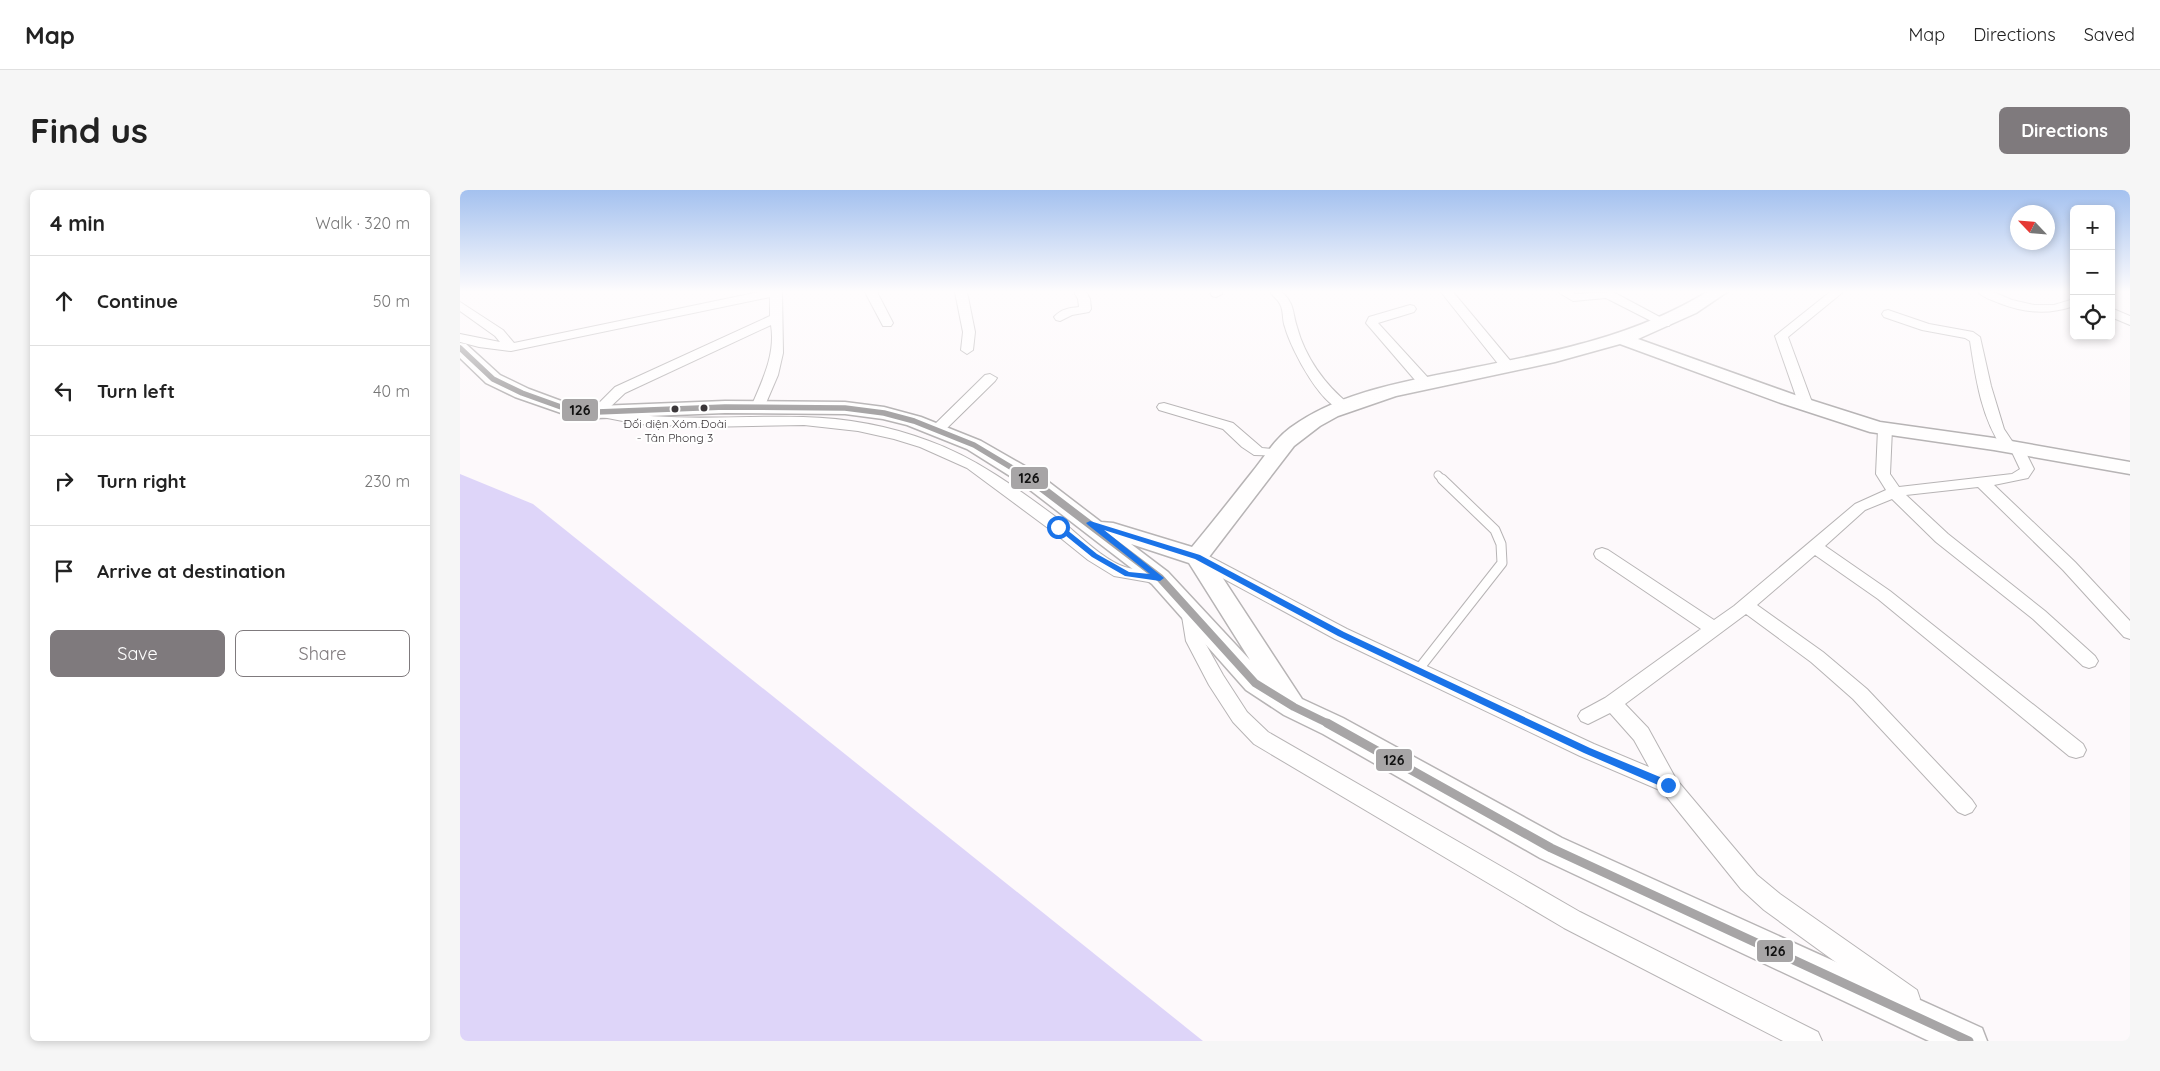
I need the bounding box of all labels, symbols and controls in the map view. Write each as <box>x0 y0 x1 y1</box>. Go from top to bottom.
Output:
text: Map <box>25 20 75 50</box>
text: Map <box>1908 23 1945 46</box>
text: Directions <box>1973 23 2056 46</box>
text: Saved <box>2084 23 2135 46</box>
button: Directions <box>1999 107 2130 154</box>
text: Find us <box>30 108 148 152</box>
north arrow <box>2010 205 2055 250</box>
map controls <box>2070 205 2115 340</box>
button: + <box>2070 205 2115 250</box>
text: 4 min <box>50 210 105 236</box>
text: Walk · 320 m <box>315 213 410 233</box>
button: − <box>2070 250 2115 295</box>
icon: ahead <box>50 287 78 315</box>
text: Continue <box>97 289 178 313</box>
text: 50 m <box>373 291 410 311</box>
button: locate <box>2070 295 2115 340</box>
icon: left <box>50 377 78 405</box>
text: Turn left <box>97 379 175 403</box>
text: 40 m <box>373 381 410 401</box>
line badge: 126 <box>561 398 599 422</box>
text: 126 <box>569 401 591 419</box>
unlabelled marker <box>699 403 709 413</box>
marker: Đối diện Xóm Đoài - Tân Phong 3 <box>670 404 680 414</box>
place label: Đối diện Xóm Đoài - Tân Phong 3 <box>623 416 727 445</box>
line badge: 126 <box>1010 466 1049 490</box>
icon: right <box>50 467 78 495</box>
text: Turn right <box>97 469 186 493</box>
text: 126 <box>1018 469 1040 487</box>
text: 230 m <box>364 471 410 491</box>
route start <box>1047 516 1070 539</box>
icon: arrive <box>50 557 78 585</box>
text: Arrive at destination <box>97 559 286 583</box>
button: Save <box>50 630 225 677</box>
button: Share <box>235 630 410 677</box>
line badge: 126 <box>1375 748 1413 772</box>
text: 126 <box>1383 751 1405 769</box>
route end <box>1657 774 1680 797</box>
line badge: 126 <box>1756 939 1794 963</box>
text: 126 <box>1764 942 1786 960</box>

